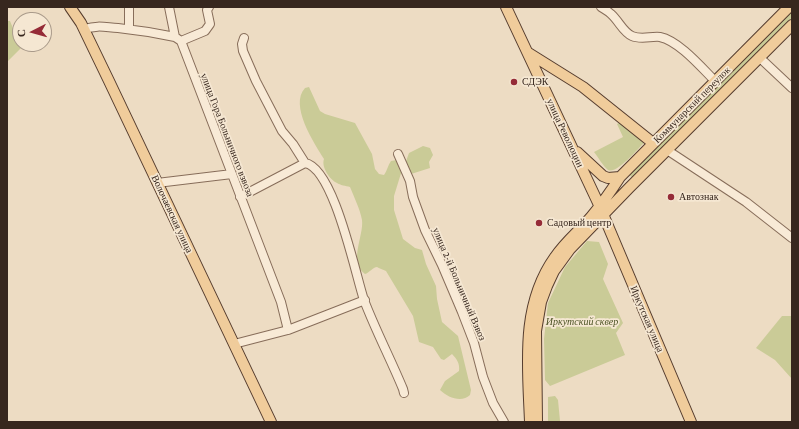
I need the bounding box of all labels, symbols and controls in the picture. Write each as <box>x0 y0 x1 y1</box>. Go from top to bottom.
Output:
north arrow <box>12 12 52 52</box>
text: С <box>15 29 27 38</box>
street label: Коммунарский переулок <box>651 64 733 146</box>
street label: улица Гора Больничного взвоза <box>198 71 256 199</box>
place label: СДЭК <box>522 76 549 88</box>
marker: СДЭК <box>509 77 519 87</box>
street label: улица Революции <box>544 97 586 169</box>
street label: Волочаевская улица <box>149 173 195 255</box>
place label: Автознак <box>679 191 719 203</box>
marker: Автознак <box>666 192 676 202</box>
place label: Садовый центр <box>547 217 611 229</box>
marker: Садовый центр <box>534 218 544 228</box>
street label: улица 2-й Больничный Взвоз <box>430 226 488 342</box>
street label: Иркутская улица <box>628 284 666 354</box>
park label: Иркутский сквер <box>546 316 618 328</box>

